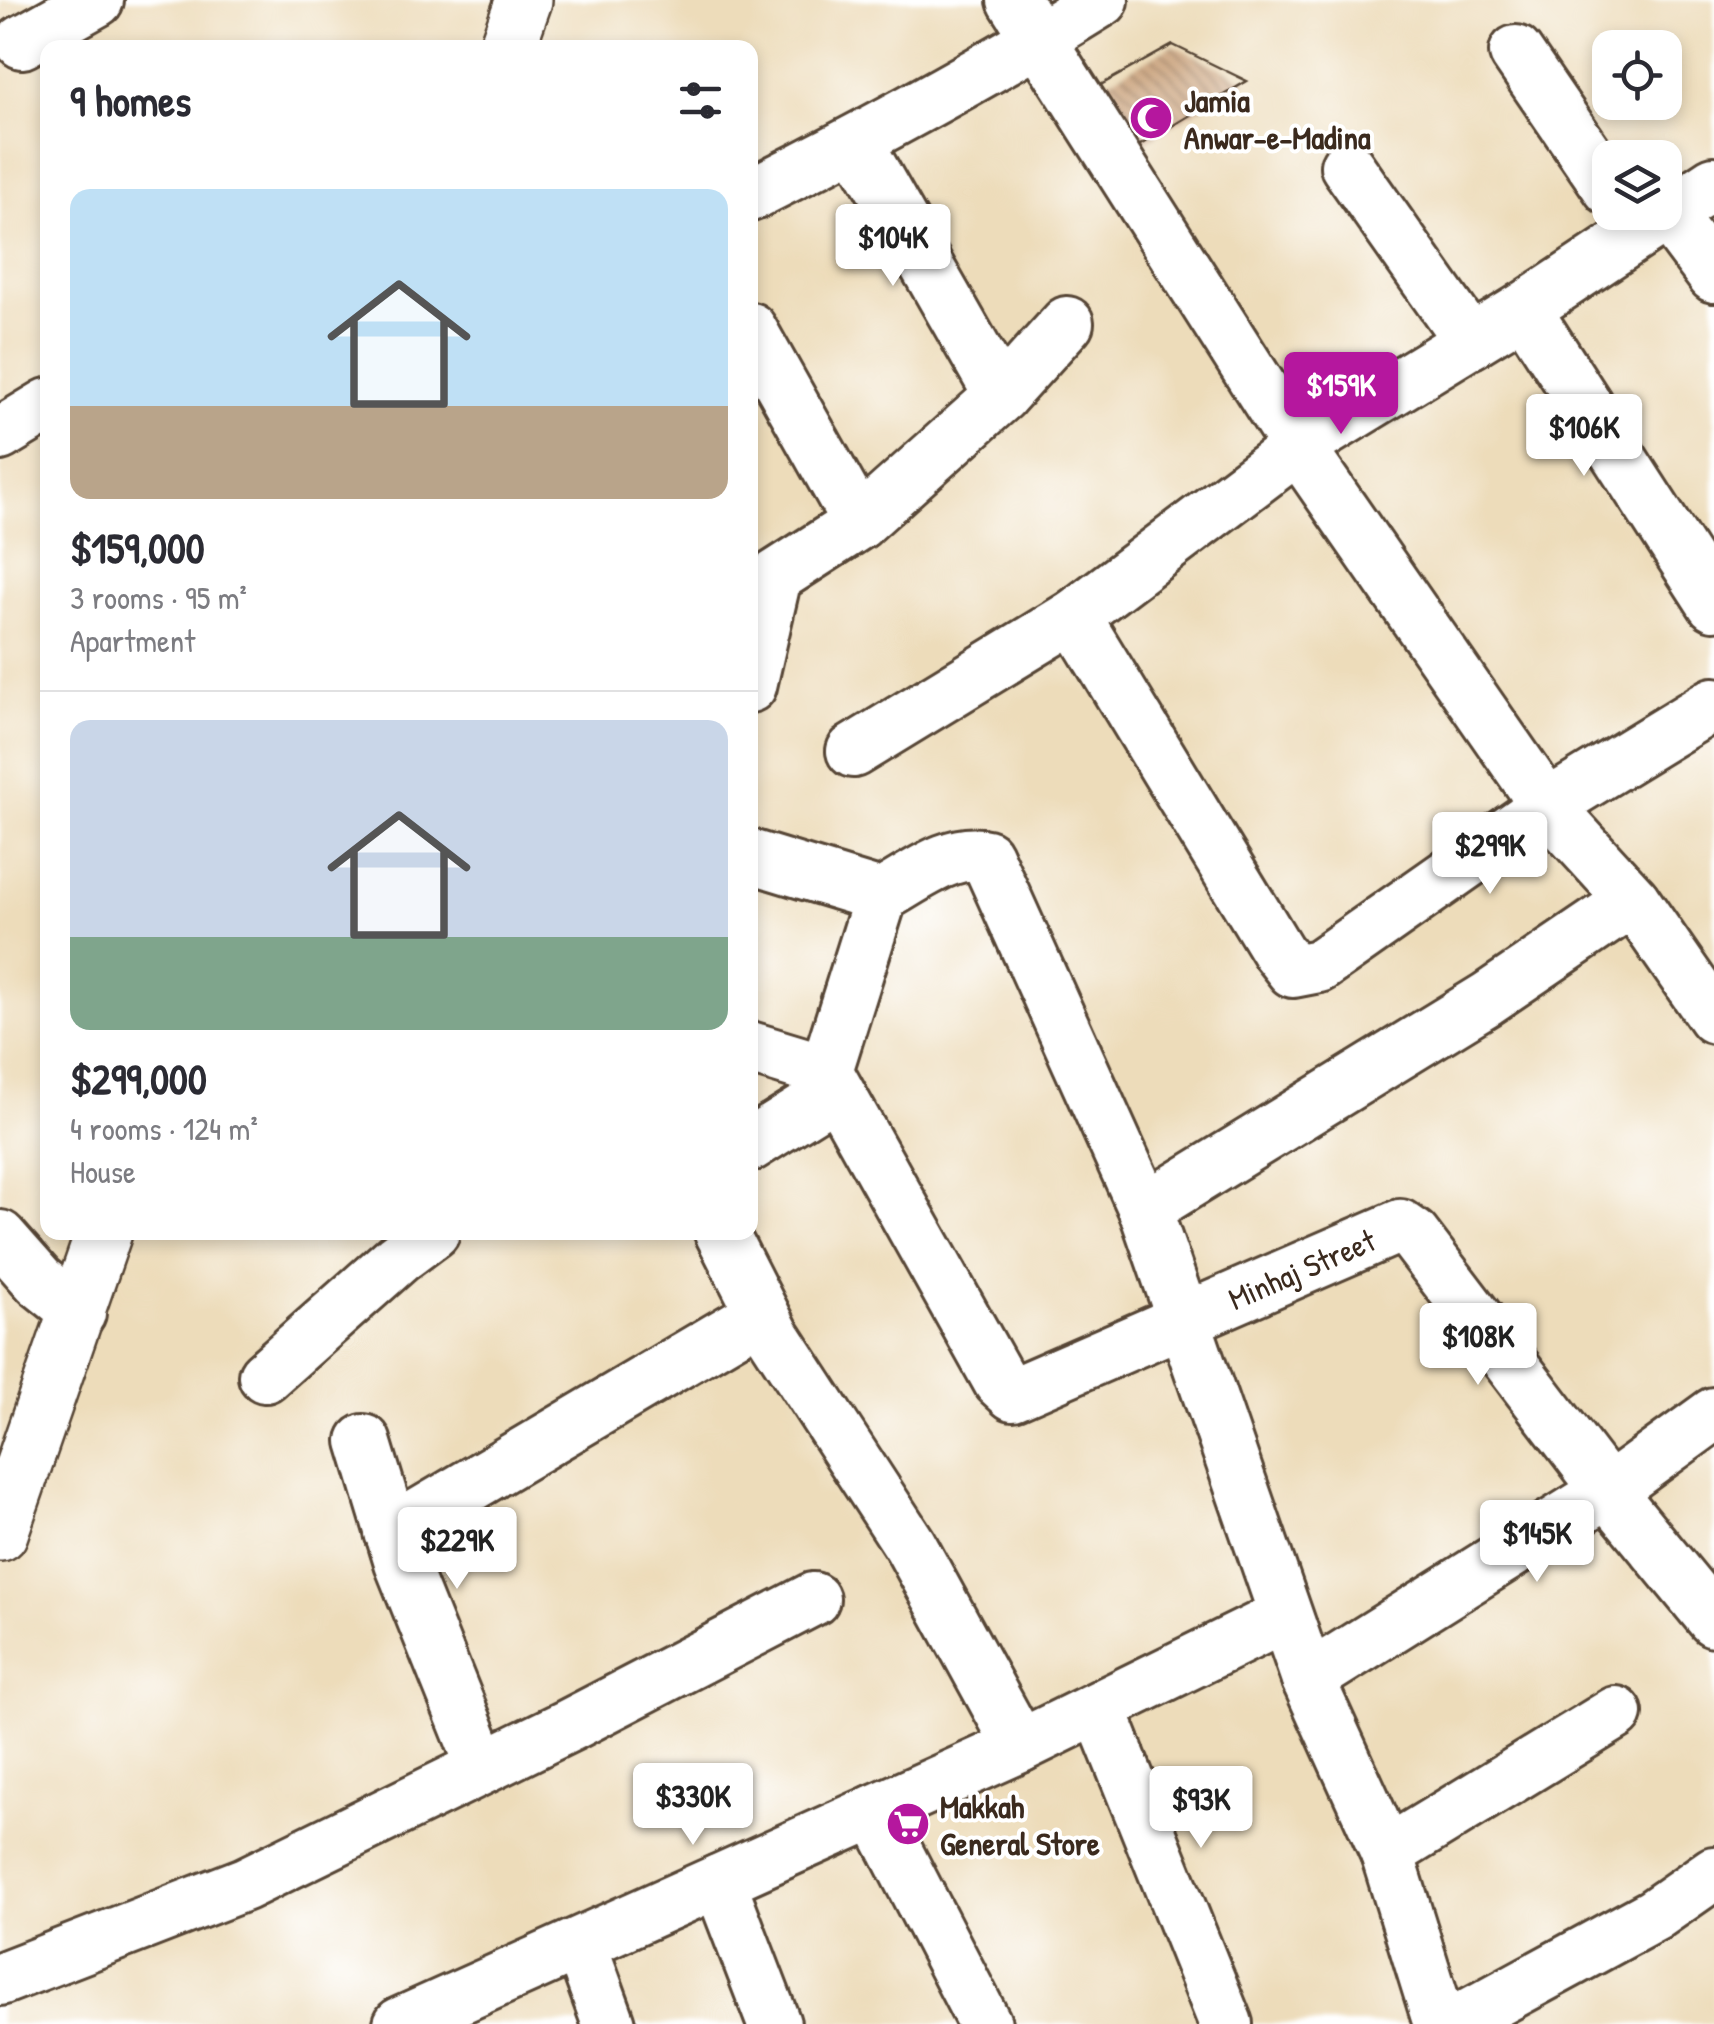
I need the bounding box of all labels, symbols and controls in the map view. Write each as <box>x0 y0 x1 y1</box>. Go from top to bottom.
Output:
map controls <box>1592 30 1682 230</box>
button: locate <box>1592 30 1682 120</box>
text: 9 homes <box>70 72 191 129</box>
icon: filters <box>673 73 728 128</box>
place label: Jamia Anwar-e-Madina <box>1184 79 1371 159</box>
mosque icon: Jamia Anwar-e-Madina <box>1128 95 1174 141</box>
button: layers <box>1592 140 1682 230</box>
pin: $104K <box>823 204 963 289</box>
text: $104K <box>858 215 928 258</box>
icon: home <box>309 254 489 434</box>
pin: $159K <box>1271 352 1411 437</box>
text: $159K <box>1306 363 1376 406</box>
pin: $106K <box>1514 394 1654 479</box>
text: $106K <box>1548 405 1620 448</box>
text: $159,000 <box>70 519 205 576</box>
text: 3 rooms · 95 m² <box>70 576 247 619</box>
text: Apartment <box>70 619 195 662</box>
icon: home <box>309 785 489 965</box>
pin: $299K <box>1420 812 1560 897</box>
text: $299K <box>1454 823 1526 866</box>
text: $299,000 <box>70 1050 207 1107</box>
text: 4 rooms · 124 m² <box>70 1107 258 1150</box>
text: House <box>70 1150 136 1193</box>
street label: Minhaj Street <box>1221 1218 1383 1320</box>
pin: $108K <box>1408 1303 1548 1388</box>
text: $108K <box>1442 1314 1514 1357</box>
pin: $145K <box>1467 1500 1607 1585</box>
pin: $229K <box>387 1507 527 1592</box>
text: $145K <box>1502 1511 1572 1554</box>
text: $229K <box>420 1518 494 1561</box>
pin: $330K <box>623 1763 763 1848</box>
pin: $93K <box>1142 1766 1260 1851</box>
text: $330K <box>655 1774 731 1817</box>
text: $93K <box>1171 1777 1231 1820</box>
place label: Makkah General Store <box>940 1785 1100 1865</box>
supermarket icon: Makkah General Store <box>885 1801 931 1847</box>

